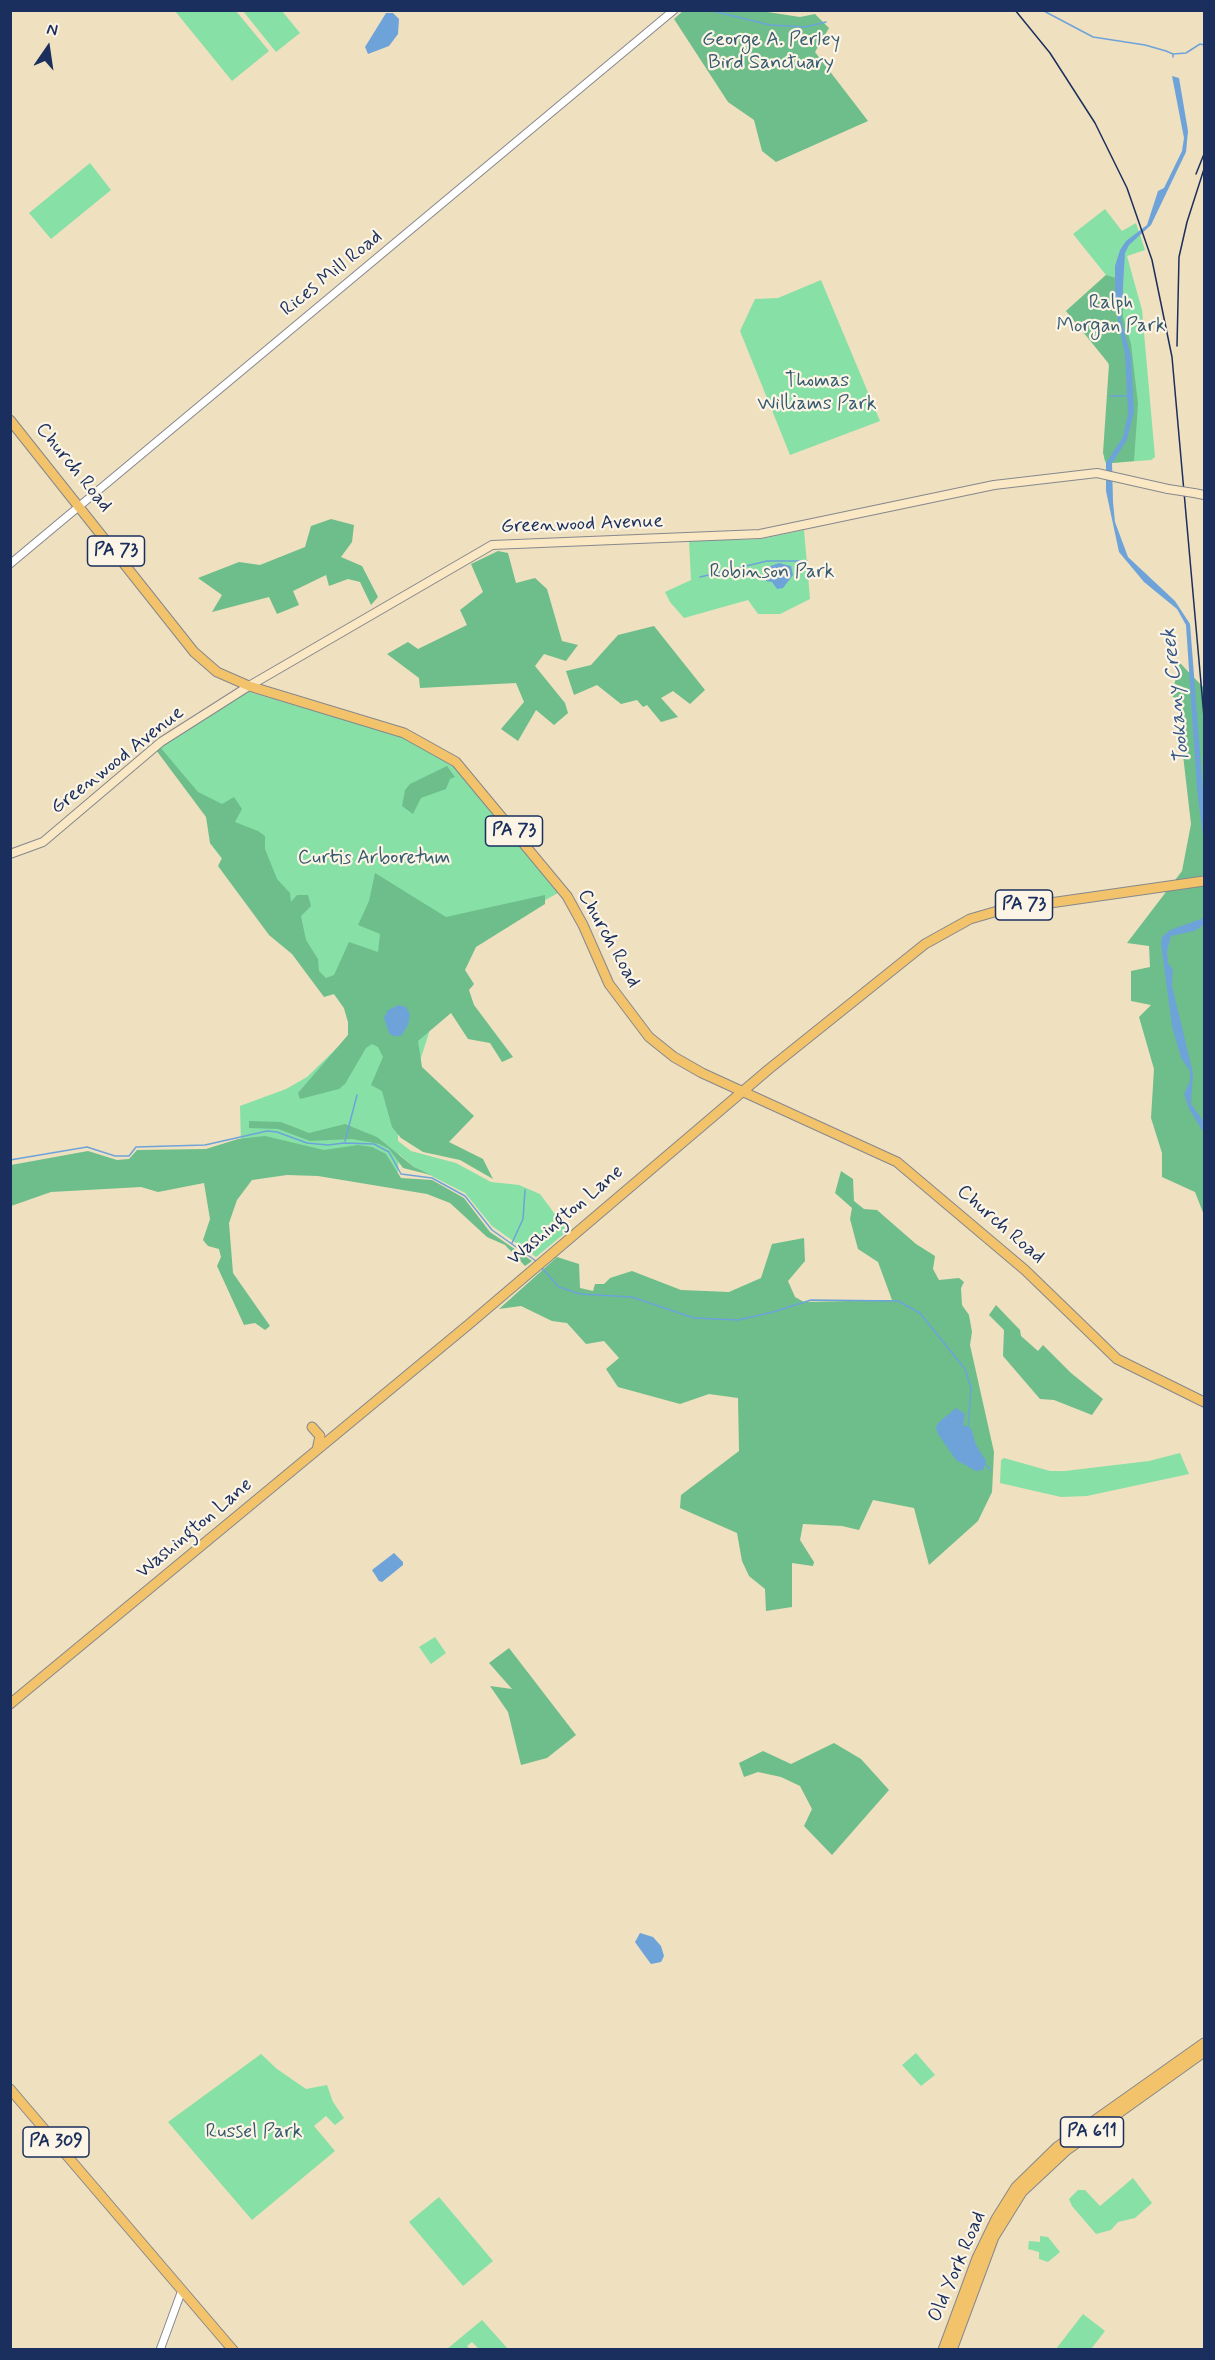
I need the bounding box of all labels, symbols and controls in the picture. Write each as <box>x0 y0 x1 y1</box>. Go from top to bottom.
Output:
north arrow <box>18 18 78 78</box>
text: N <box>45 19 60 41</box>
park label: George A. Perley Bird Sanctuary <box>702 29 840 76</box>
street label: Rices Mill Road <box>276 226 388 322</box>
park label: Ralph Morgan Park <box>1056 292 1166 339</box>
park label: Thomas Williams Park <box>757 370 877 417</box>
street label: Church Road <box>29 418 117 518</box>
street label: Greenwood Avenue <box>500 510 664 540</box>
road number: PA 73 <box>88 536 144 566</box>
park label: Robinson Park <box>710 561 834 585</box>
water label: Tookany Creek <box>1157 627 1197 765</box>
street label: Greenwood Avenue <box>47 702 189 820</box>
road number: PA 73 <box>486 816 542 846</box>
park label: Curtis Arboretum <box>298 847 450 871</box>
street label: Church Road <box>571 886 645 992</box>
road number: PA 73 <box>996 890 1052 920</box>
street label: Washington Lane <box>503 1161 629 1271</box>
street label: Church Road <box>951 1180 1049 1270</box>
street label: Washington Lane <box>132 1474 258 1584</box>
road number: PA 611 <box>1060 2117 1124 2147</box>
park label: Russel Park <box>205 2121 303 2145</box>
road number: PA 309 <box>23 2127 89 2157</box>
street label: Old York Road <box>924 2208 992 2326</box>

